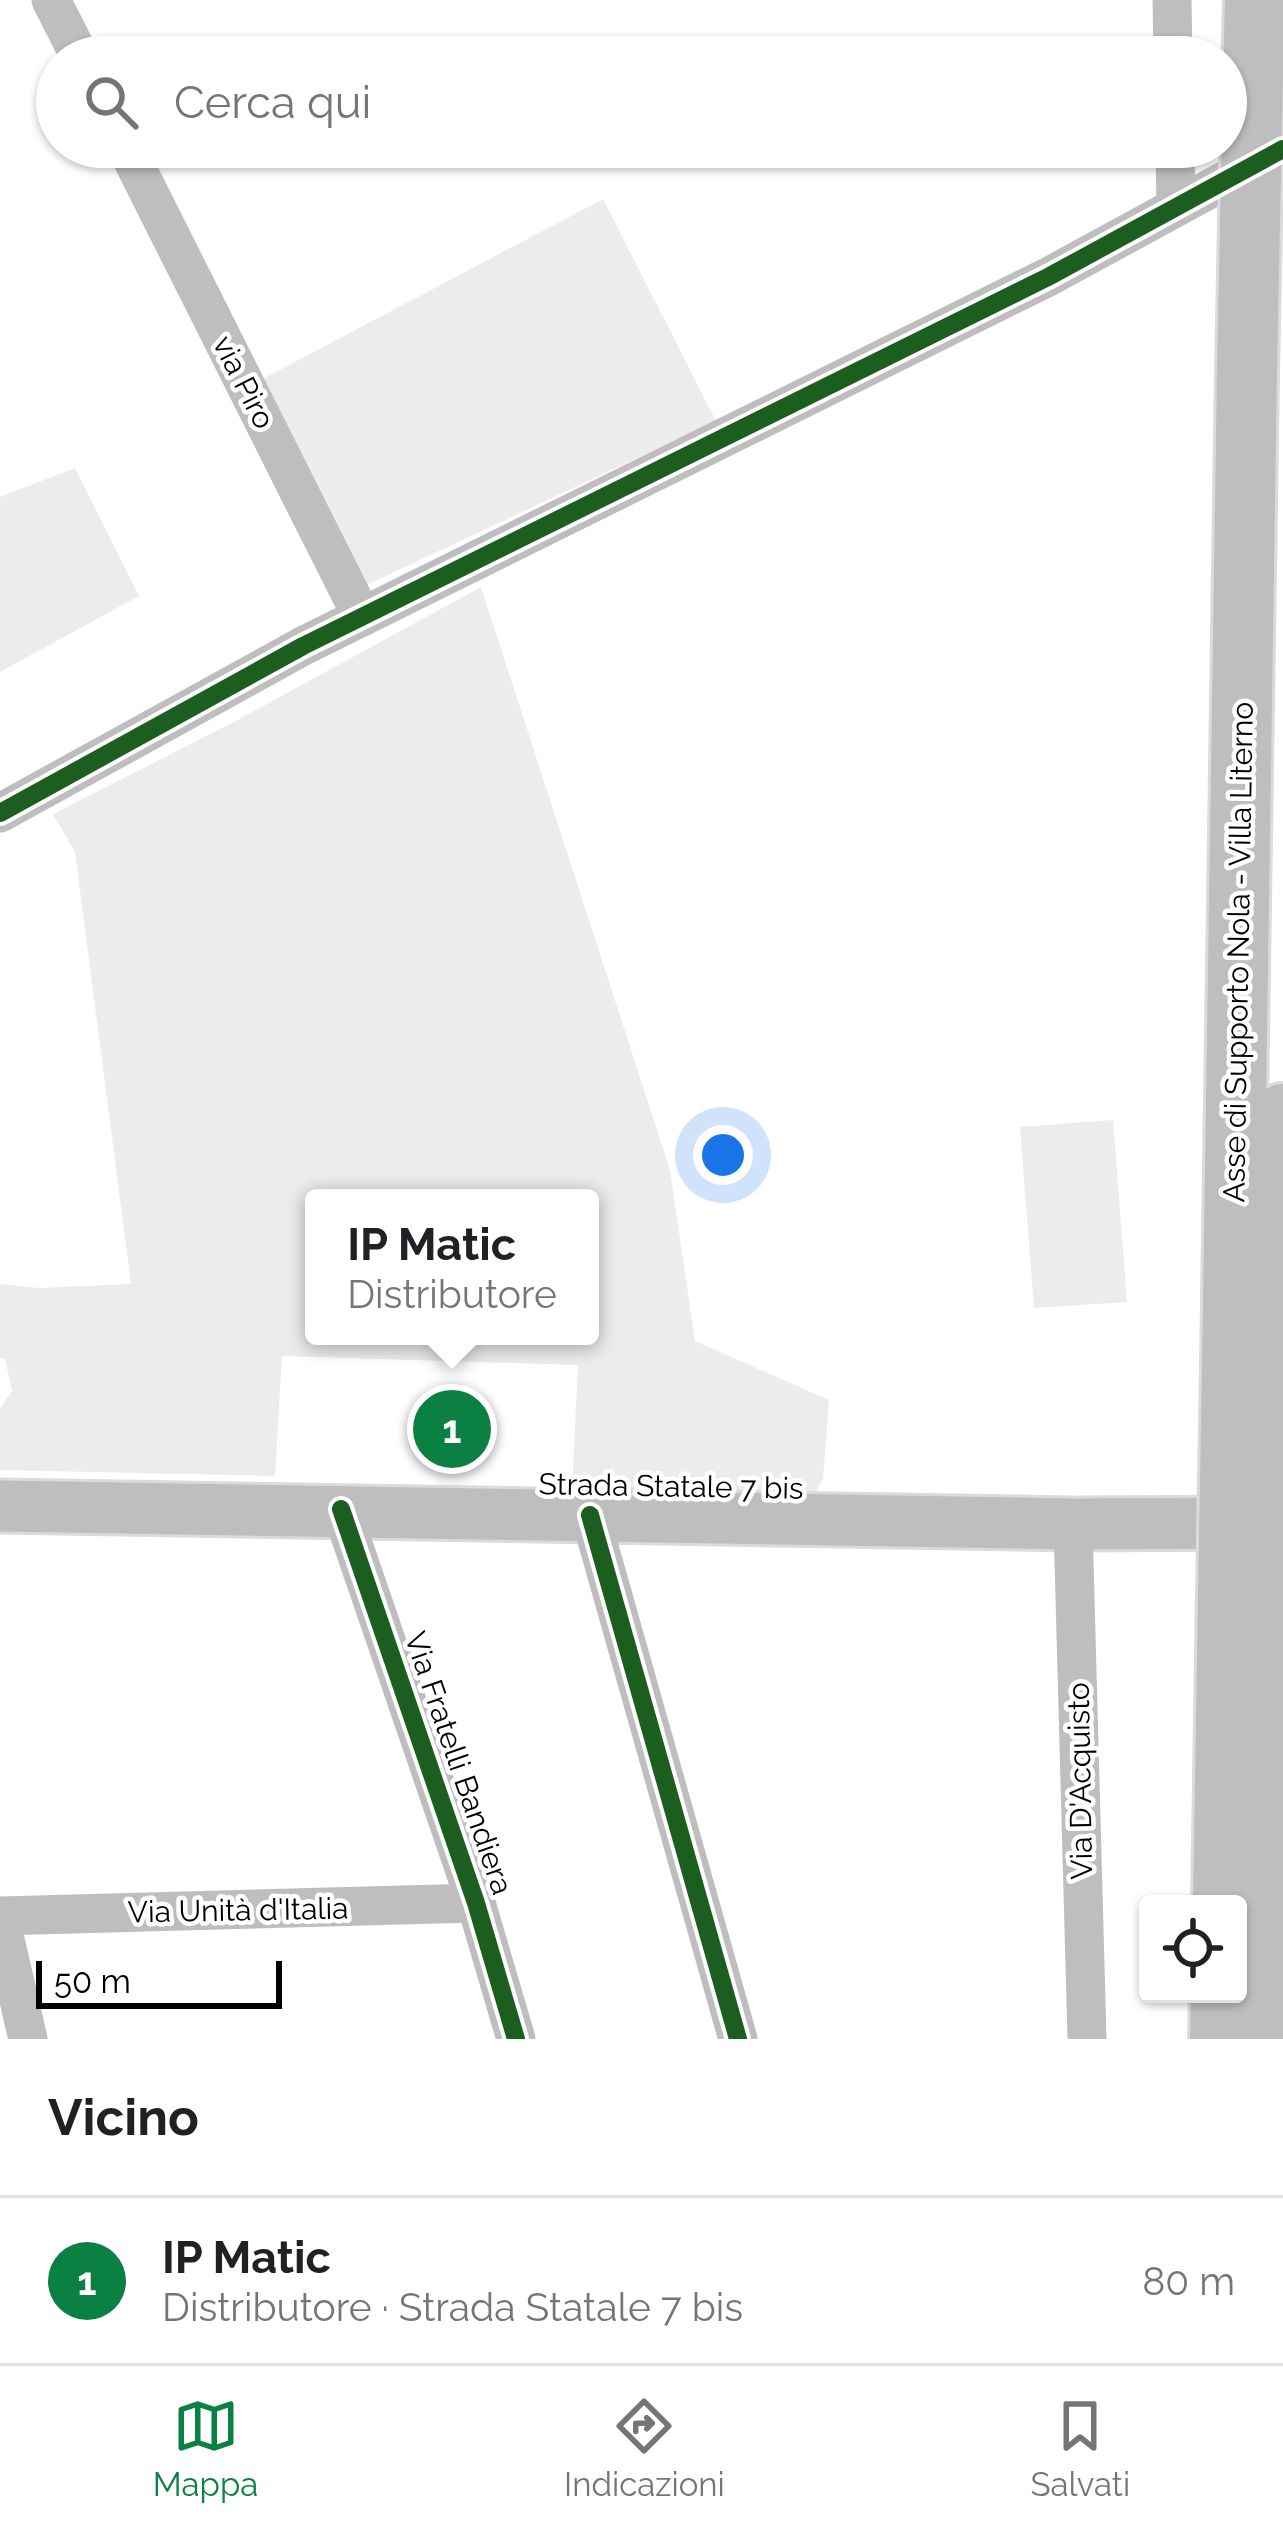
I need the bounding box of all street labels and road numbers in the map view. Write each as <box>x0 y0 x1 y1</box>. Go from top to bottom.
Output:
street label: via Piro <box>206 330 282 434</box>
street label: Asse di Supporto Nola - Villa Literno <box>1216 701 1260 1203</box>
street label: Strada Statale 7 bis <box>538 1466 804 1506</box>
street label: Via Fratelli Bandiera <box>398 1627 520 1899</box>
street label: Via D'Acquisto <box>1061 1682 1099 1880</box>
street label: Via Unità d'Italia <box>127 1891 349 1929</box>

